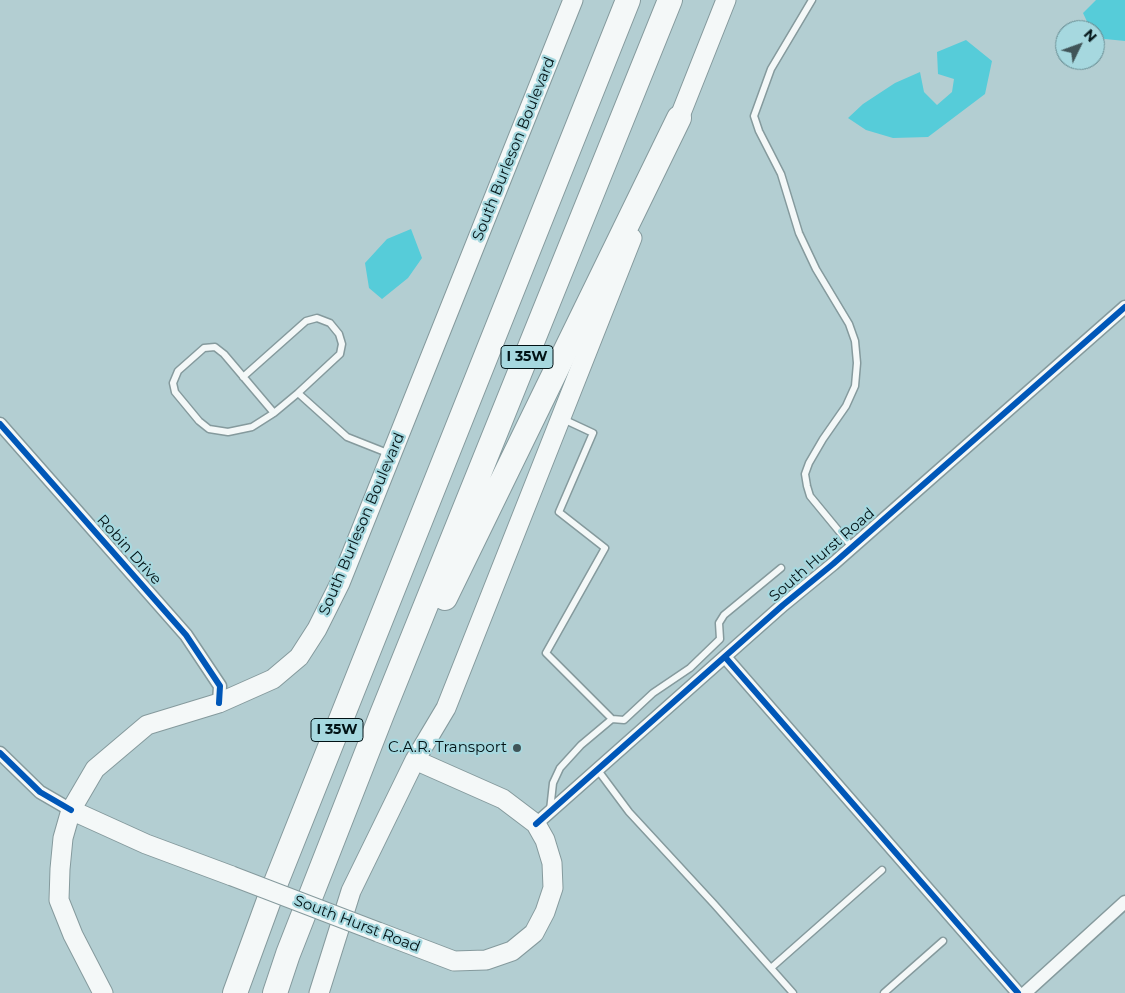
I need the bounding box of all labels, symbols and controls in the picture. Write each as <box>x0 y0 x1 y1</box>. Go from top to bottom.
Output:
north arrow <box>1055 20 1105 70</box>
text: N <box>1080 25 1101 46</box>
street label: South Burleson Boulevard <box>469 55 559 243</box>
road number: I 35W <box>501 346 553 368</box>
street label: South Burleson Boulevard <box>315 430 409 618</box>
street label: South Hurst Road <box>766 504 878 606</box>
street label: Robin Drive <box>93 511 165 589</box>
road number: I 35W <box>311 718 363 742</box>
place label: C.A.R. Transport <box>388 739 507 757</box>
marker: C.A.R. Transport <box>511 742 523 754</box>
street label: South Hurst Road <box>291 892 423 956</box>

